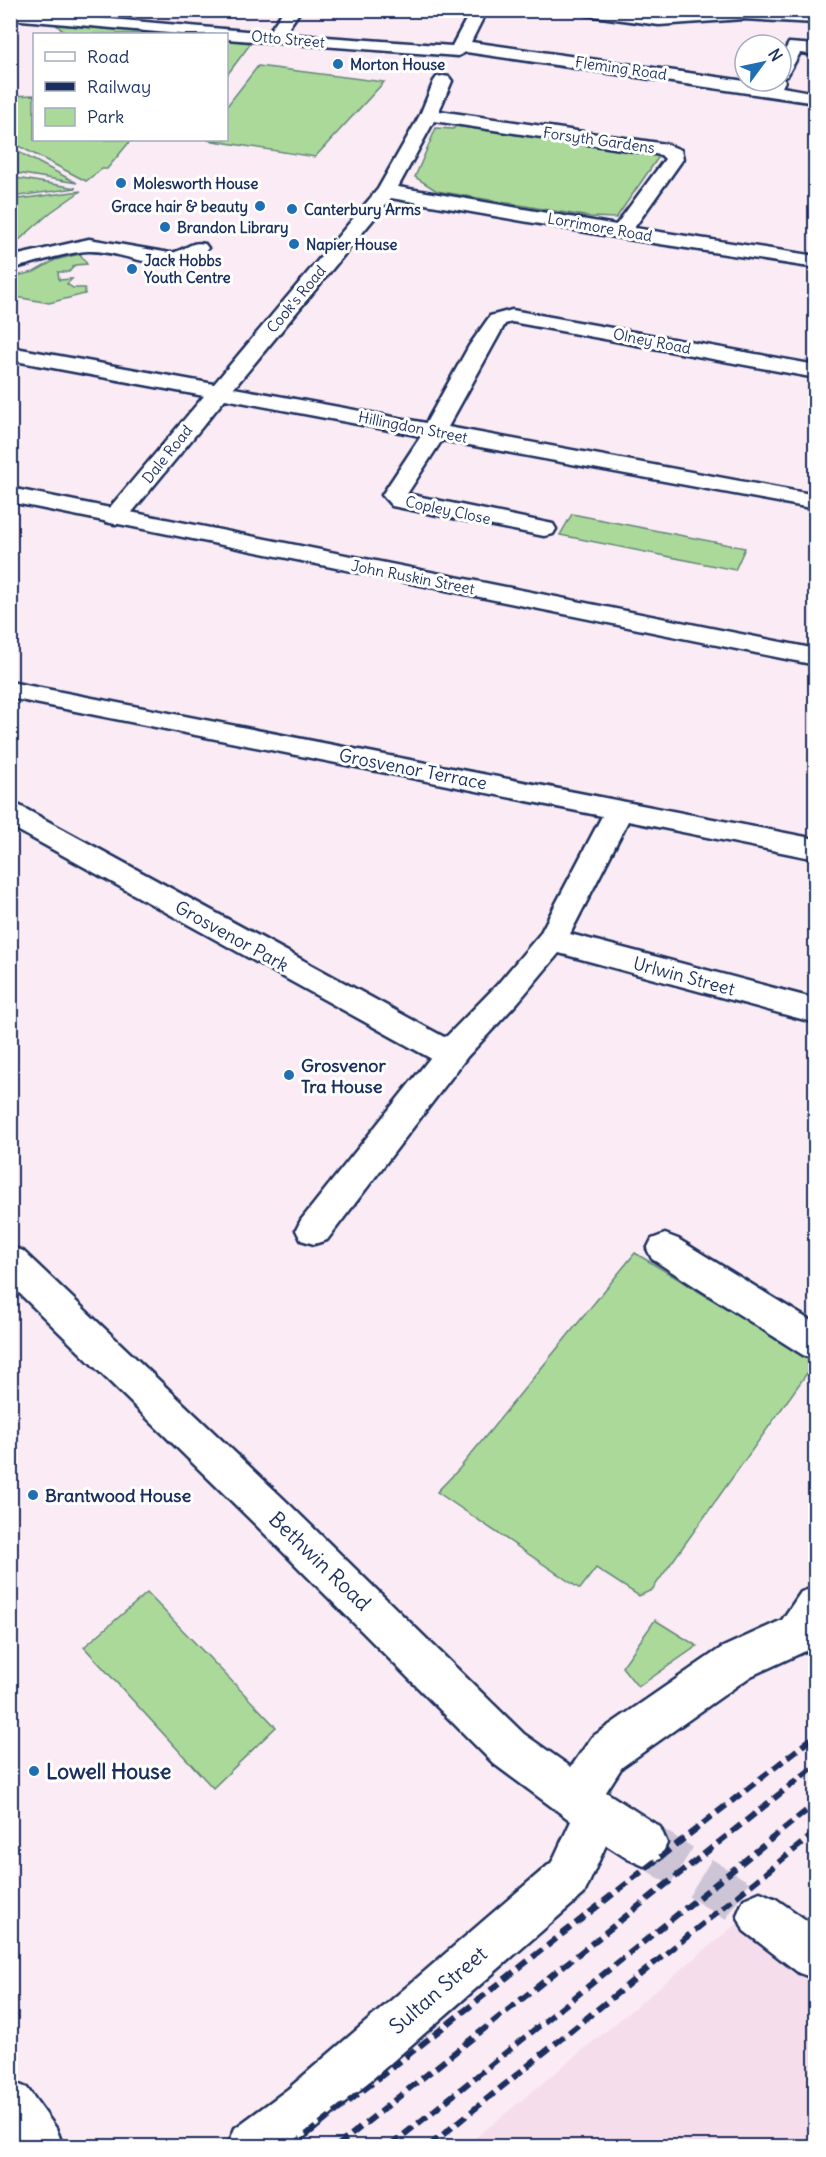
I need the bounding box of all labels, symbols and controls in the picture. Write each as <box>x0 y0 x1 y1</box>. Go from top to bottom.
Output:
street label: Otto Street <box>250 26 326 52</box>
legend <box>33 33 228 141</box>
north arrow <box>733 33 793 93</box>
text: Road <box>87 45 130 68</box>
text: N <box>764 45 787 65</box>
street label: Fleming Road <box>574 52 668 84</box>
place label: Morton House <box>350 55 445 74</box>
marker: Morton House <box>331 57 345 71</box>
text: Railway <box>87 75 151 98</box>
text: Park <box>87 105 124 128</box>
street label: Forsyth Gardens <box>542 123 656 157</box>
place label: Molesworth House <box>133 174 258 193</box>
marker: Molesworth House <box>114 176 128 190</box>
place label: Grace hair & beauty <box>111 197 248 217</box>
marker: Grace hair & beauty <box>253 199 267 213</box>
place label: Canterbury Arms <box>304 200 421 220</box>
marker: Canterbury Arms <box>285 202 299 216</box>
street label: Lorrimore Road <box>546 208 654 246</box>
place label: Brandon Library <box>177 218 289 238</box>
marker: Brandon Library <box>158 220 172 234</box>
place label: Napier House <box>306 235 397 255</box>
marker: Napier House <box>287 237 301 251</box>
place label: Jack Hobbs Youth Centre <box>143 251 231 287</box>
street label: Cook's Road <box>262 261 330 337</box>
marker: Jack Hobbs Youth Centre <box>125 262 139 276</box>
street label: Olney Road <box>611 324 693 358</box>
street label: Hillingdon Street <box>357 407 469 447</box>
street label: Dale Road <box>138 421 196 487</box>
street label: Copley Close <box>404 492 492 528</box>
street label: John Ruskin Street <box>350 556 476 598</box>
street label: Grosvenor Terrace <box>337 743 489 795</box>
street label: Grosvenor Park <box>171 895 293 977</box>
street label: Urlwin Street <box>631 951 737 1001</box>
place label: Grosvenor Tra House <box>301 1054 386 1098</box>
marker: Grosvenor Tra House <box>282 1068 296 1082</box>
place label: Brantwood House <box>45 1484 192 1507</box>
marker: Brantwood House <box>26 1488 40 1502</box>
street label: Bethwin Road <box>263 1506 377 1616</box>
place label: Lowell House <box>46 1758 171 1785</box>
marker: Lowell House <box>27 1764 41 1778</box>
street label: Sultan Street <box>384 1940 492 2040</box>

